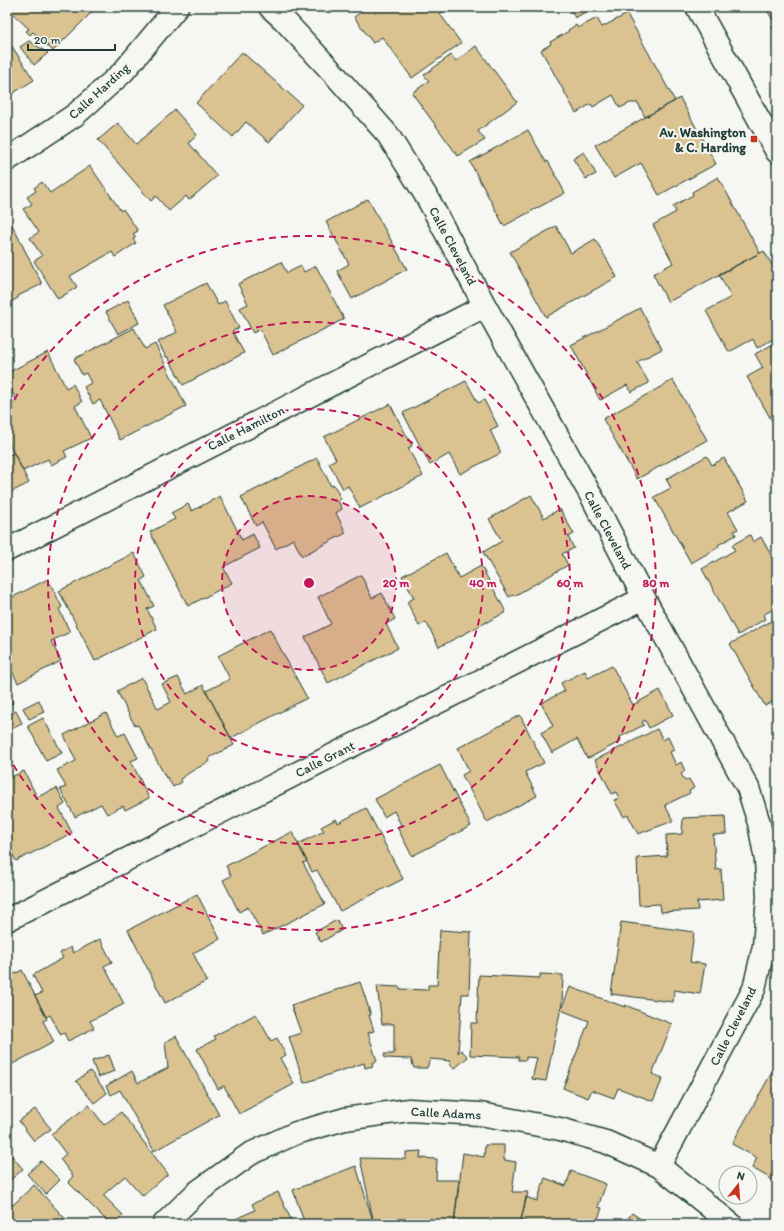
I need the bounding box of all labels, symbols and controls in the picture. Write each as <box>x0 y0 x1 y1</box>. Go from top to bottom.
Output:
scale bar <box>28 26 115 52</box>
text: 20 m <box>34 33 61 47</box>
street label: Calle Harding <box>66 60 133 122</box>
place label: Av. Washington & C. Harding <box>658 125 747 156</box>
marker: Av. Washington & C. Harding <box>749 134 759 144</box>
street label: Calle Cleveland <box>426 204 480 288</box>
street label: Calle Hamilton <box>205 402 287 454</box>
street label: Calle Cleveland <box>581 488 635 572</box>
centre of rings <box>302 576 316 590</box>
text: 20 m <box>383 576 410 590</box>
text: 40 m <box>469 576 498 590</box>
text: 60 m <box>557 576 584 590</box>
text: 80 m <box>643 576 670 590</box>
street label: Calle Grant <box>293 738 357 780</box>
street label: Calle Cleveland <box>707 984 759 1068</box>
street label: Calle Adams <box>410 1104 482 1122</box>
north arrow <box>718 1165 758 1205</box>
text: N <box>735 1169 746 1183</box>

